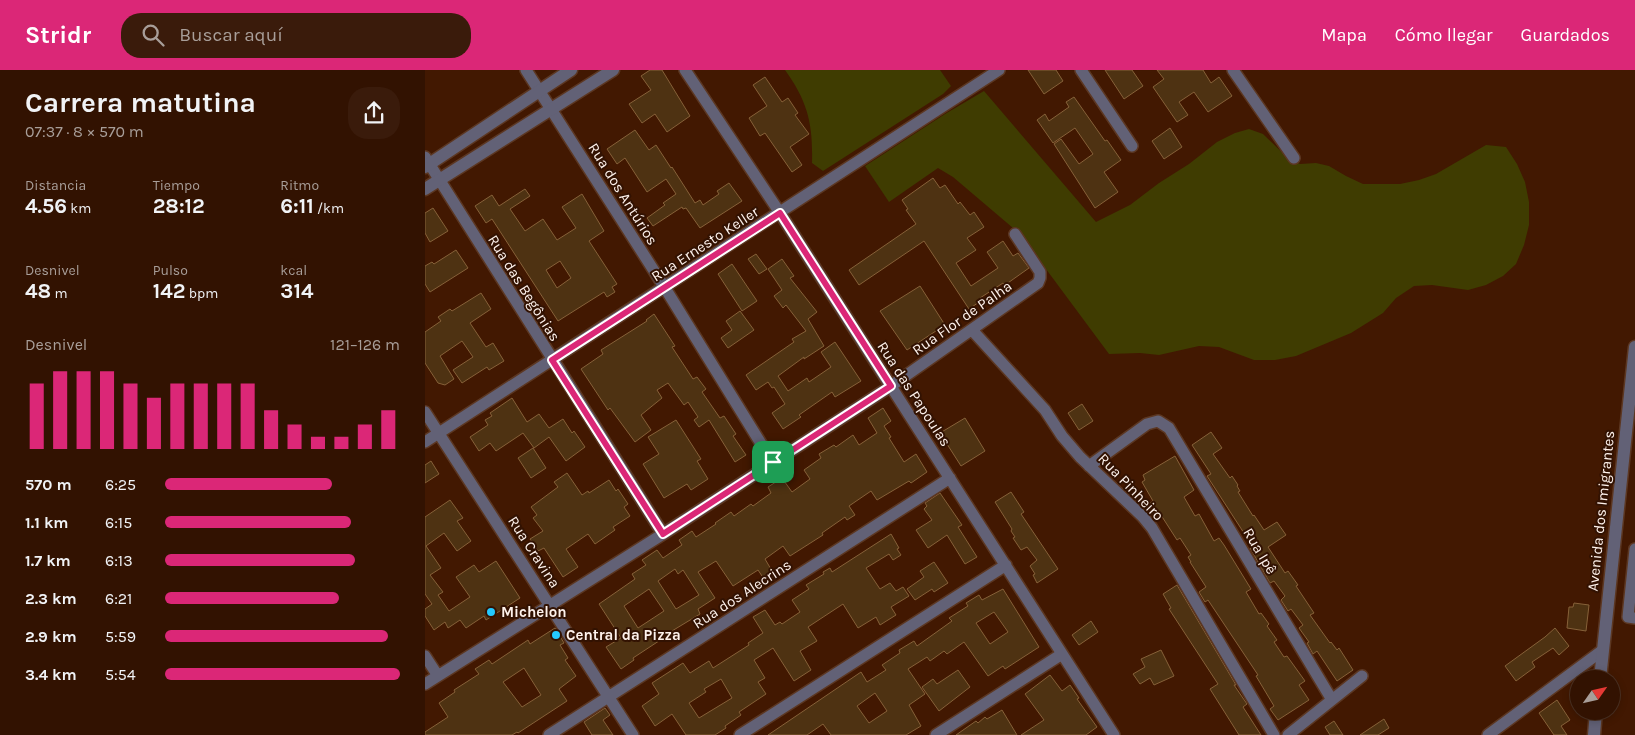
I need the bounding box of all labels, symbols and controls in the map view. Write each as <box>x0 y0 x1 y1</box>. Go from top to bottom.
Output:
search box <box>121 13 471 58</box>
text: Stridr <box>25 21 91 49</box>
icon: search <box>139 21 167 49</box>
text: Buscar aquí <box>179 24 283 46</box>
text: Mapa <box>1321 24 1367 46</box>
text: Cómo llegar <box>1395 24 1493 46</box>
text: Guardados <box>1521 24 1610 46</box>
text: Carrera matutina <box>25 86 256 119</box>
button: share <box>348 87 400 139</box>
text: 07:37 · 8 × 570 m <box>25 122 144 141</box>
street label: Rua dos Antúrios <box>584 140 662 248</box>
text: Distancia <box>25 177 86 194</box>
text: Tiempo <box>153 177 200 194</box>
text: Ritmo <box>280 177 319 194</box>
text: 4.56 <box>25 194 67 218</box>
text: 28:12 <box>153 194 205 218</box>
text: 6:11 <box>280 194 314 218</box>
text: km <box>67 200 91 217</box>
text: /km <box>314 200 344 217</box>
street label: Rua Ernesto Keller <box>648 202 763 285</box>
street label: Rua das Begônias <box>484 231 564 345</box>
text: Desnivel <box>25 262 80 279</box>
text: Pulso <box>153 262 188 279</box>
text: kcal <box>280 262 307 279</box>
street label: Rua Flor de Palha <box>909 277 1015 359</box>
text: 48 <box>25 279 51 303</box>
text: 142 <box>153 279 185 303</box>
text: 314 <box>280 279 313 303</box>
text: m <box>51 285 68 302</box>
text: bpm <box>185 285 218 302</box>
text: Desnivel <box>25 335 87 354</box>
text: 121–126 m <box>330 335 400 354</box>
street label: Rua das Papoulas <box>873 338 955 450</box>
street label: Avenida dos Imigrantes <box>1584 430 1618 592</box>
pin <box>752 441 794 483</box>
icon: arrive <box>759 448 787 476</box>
street label: Rua Pinheiro <box>1094 450 1168 524</box>
text: 570 m <box>25 475 72 494</box>
text: 6:25 <box>105 475 136 494</box>
text: 1.1 km <box>25 513 69 532</box>
text: 6:15 <box>105 513 132 532</box>
street label: Rua Cravina <box>504 513 564 591</box>
street label: Rua Ipê <box>1239 525 1281 577</box>
text: 1.7 km <box>25 551 71 570</box>
text: 6:13 <box>105 551 133 570</box>
street label: Rua dos Alecrins <box>689 555 795 633</box>
text: 2.3 km <box>25 589 77 608</box>
text: 6:21 <box>105 589 132 608</box>
place label: Michelon <box>501 603 567 621</box>
marker: Michelon <box>485 606 497 618</box>
place label: Central da Pizza <box>566 626 681 644</box>
text: 2.9 km <box>25 627 77 646</box>
text: 5:59 <box>105 627 136 646</box>
marker: Central da Pizza <box>550 629 562 641</box>
text: 3.4 km <box>25 665 77 684</box>
text: 5:54 <box>105 665 136 684</box>
north arrow <box>1570 670 1620 720</box>
map controls <box>1570 670 1620 720</box>

